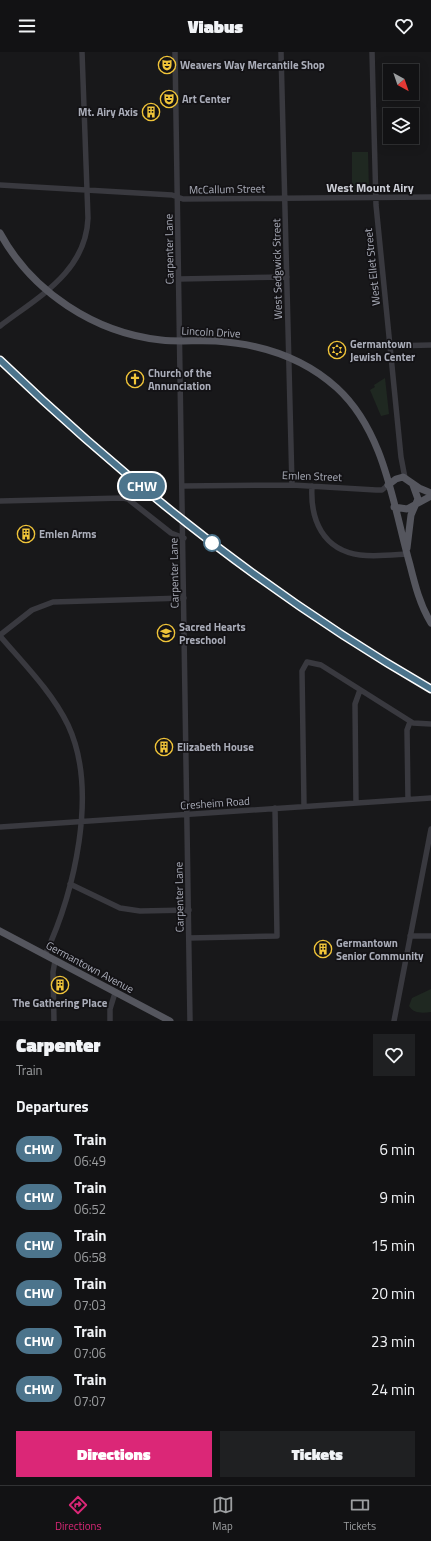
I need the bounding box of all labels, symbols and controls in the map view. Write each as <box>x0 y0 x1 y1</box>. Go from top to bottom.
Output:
text: Viabus <box>188 13 243 40</box>
icon: menu <box>16 15 38 37</box>
icon: heart <box>393 15 415 37</box>
theatre icon: Weavers Way Mercantile Shop <box>157 55 177 75</box>
place label: Weavers Way Mercantile Shop <box>180 57 325 73</box>
north arrow <box>383 64 419 100</box>
map controls <box>383 64 419 144</box>
theatre icon: Art Center <box>159 89 179 109</box>
place label: Art Center <box>182 91 230 107</box>
building icon: Mt. Airy Axis <box>141 102 161 122</box>
place label: Mt. Airy Axis <box>78 104 138 120</box>
button: layers <box>383 108 419 144</box>
district label: West Mount Airy <box>326 178 414 197</box>
street label: McCallum Street <box>189 180 265 198</box>
street label: Carpenter Lane <box>160 213 178 284</box>
street label: West Sedgwick Street <box>268 218 286 320</box>
street label: West Ellet Street <box>360 227 384 307</box>
street label: Lincoln Drive <box>181 322 241 342</box>
place label: Germantown Jewish Center <box>350 336 415 365</box>
synagogue icon: Germantown Jewish Center <box>327 340 347 360</box>
place label: Church of the Annunciation <box>148 365 212 394</box>
church icon: Church of the Annunciation <box>125 369 145 389</box>
street label: Emlen Street <box>282 467 342 485</box>
line badge: CHW <box>119 473 165 499</box>
text: CHW <box>127 475 157 496</box>
building icon: Emlen Arms <box>16 524 36 544</box>
place label: Emlen Arms <box>39 526 97 542</box>
unlabelled marker <box>203 534 221 552</box>
street label: Carpenter Lane <box>165 537 183 608</box>
place label: Sacred Hearts Preschool <box>179 619 246 648</box>
school or university icon: Sacred Hearts Preschool <box>156 623 176 643</box>
building icon: Elizabeth House <box>154 737 174 757</box>
place label: Elizabeth House <box>177 739 254 755</box>
street label: Cresheim Road <box>180 793 250 813</box>
street label: Carpenter Lane <box>170 861 188 932</box>
place label: Germantown Senior Community <box>336 935 424 964</box>
street label: Germantown Avenue <box>43 937 137 997</box>
building icon: Germantown Senior Community <box>313 939 333 959</box>
building icon: The Gathering Place <box>50 975 70 995</box>
place label: The Gathering Place <box>13 995 108 1011</box>
text: Carpenter <box>16 1030 101 1059</box>
button: heart <box>373 1034 415 1076</box>
text: Train <box>16 1060 43 1080</box>
text: Departures <box>16 1095 89 1118</box>
text: Train <box>74 1128 107 1151</box>
text: CHW <box>24 1138 54 1159</box>
text: 6 min <box>379 1138 415 1161</box>
text: 06:49 <box>74 1151 106 1171</box>
text: Train <box>74 1176 107 1199</box>
text: CHW <box>24 1186 54 1207</box>
text: 9 min <box>379 1186 415 1209</box>
text: 06:52 <box>74 1199 106 1219</box>
text: Train <box>74 1224 107 1247</box>
text: CHW <box>24 1234 54 1255</box>
text: 15 min <box>371 1234 415 1257</box>
text: 06:58 <box>74 1247 106 1267</box>
text: Train <box>74 1272 107 1295</box>
text: CHW <box>24 1282 54 1303</box>
text: 20 min <box>371 1282 415 1305</box>
text: 07:03 <box>74 1295 106 1315</box>
text: Train <box>74 1320 107 1343</box>
text: CHW <box>24 1330 54 1351</box>
text: 23 min <box>371 1330 415 1353</box>
text: 07:06 <box>74 1343 106 1363</box>
text: Train <box>74 1368 107 1391</box>
text: CHW <box>24 1378 54 1399</box>
text: 24 min <box>371 1378 415 1401</box>
text: 07:07 <box>74 1391 106 1411</box>
button: Directions <box>16 1431 212 1477</box>
button: Tickets <box>220 1431 415 1477</box>
tab: Directions <box>55 1494 102 1534</box>
tab: Map <box>212 1494 234 1534</box>
tab: Tickets <box>343 1494 376 1534</box>

